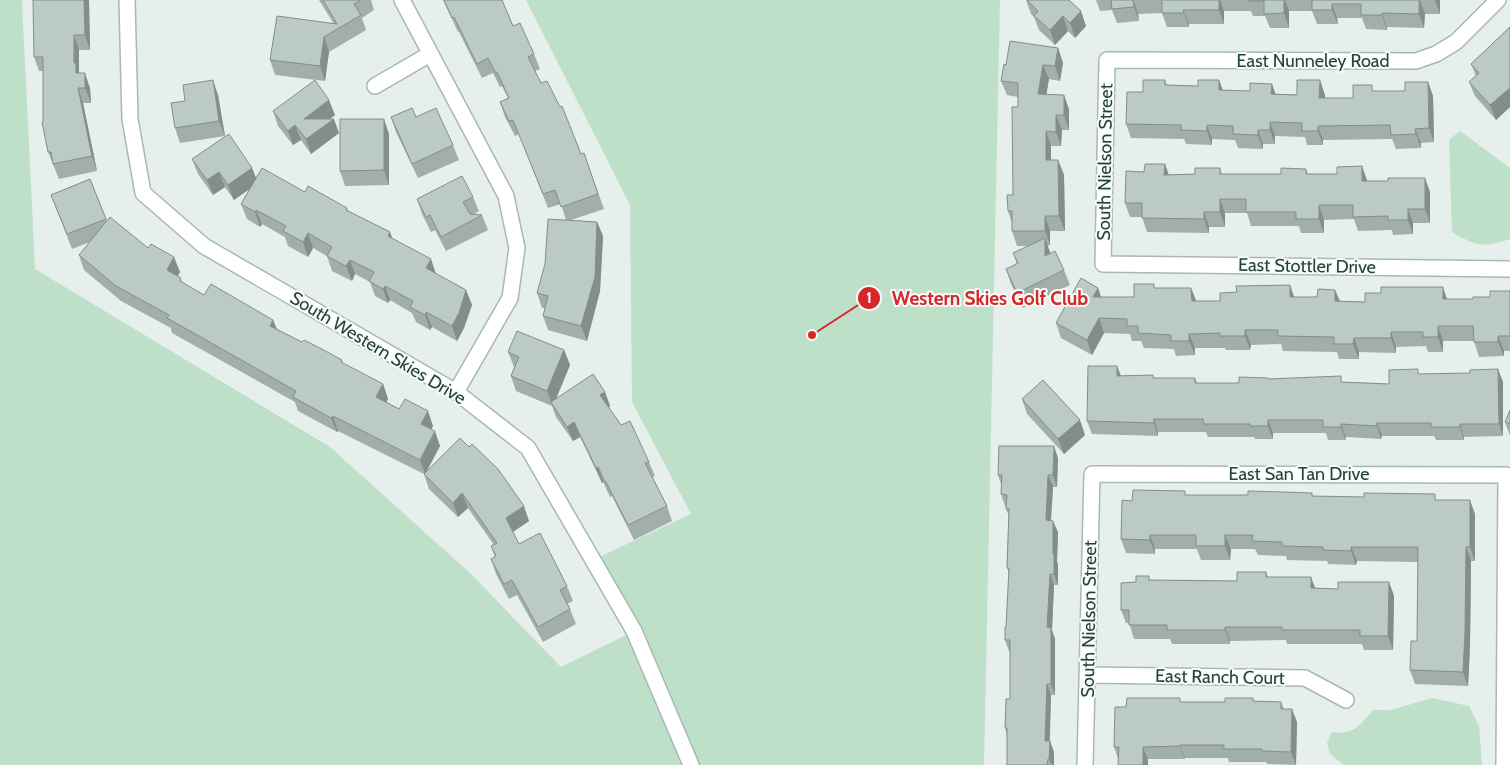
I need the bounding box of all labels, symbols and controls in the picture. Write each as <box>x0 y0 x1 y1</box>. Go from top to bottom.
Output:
street label: East Nunneley Road <box>1237 50 1389 72</box>
street label: South Nielson Street <box>1093 83 1117 241</box>
street label: East Stottler Drive <box>1238 254 1376 278</box>
callout: Western Skies Golf Club <box>856 281 1098 315</box>
street label: South Western Skies Drive <box>286 287 470 409</box>
text: Western Skies Golf Club <box>892 287 1088 310</box>
text: 1 <box>866 289 872 307</box>
street label: East San Tan Drive <box>1228 463 1370 485</box>
street label: South Nielson Street <box>1077 540 1101 698</box>
street label: East Ranch Court <box>1155 665 1285 689</box>

